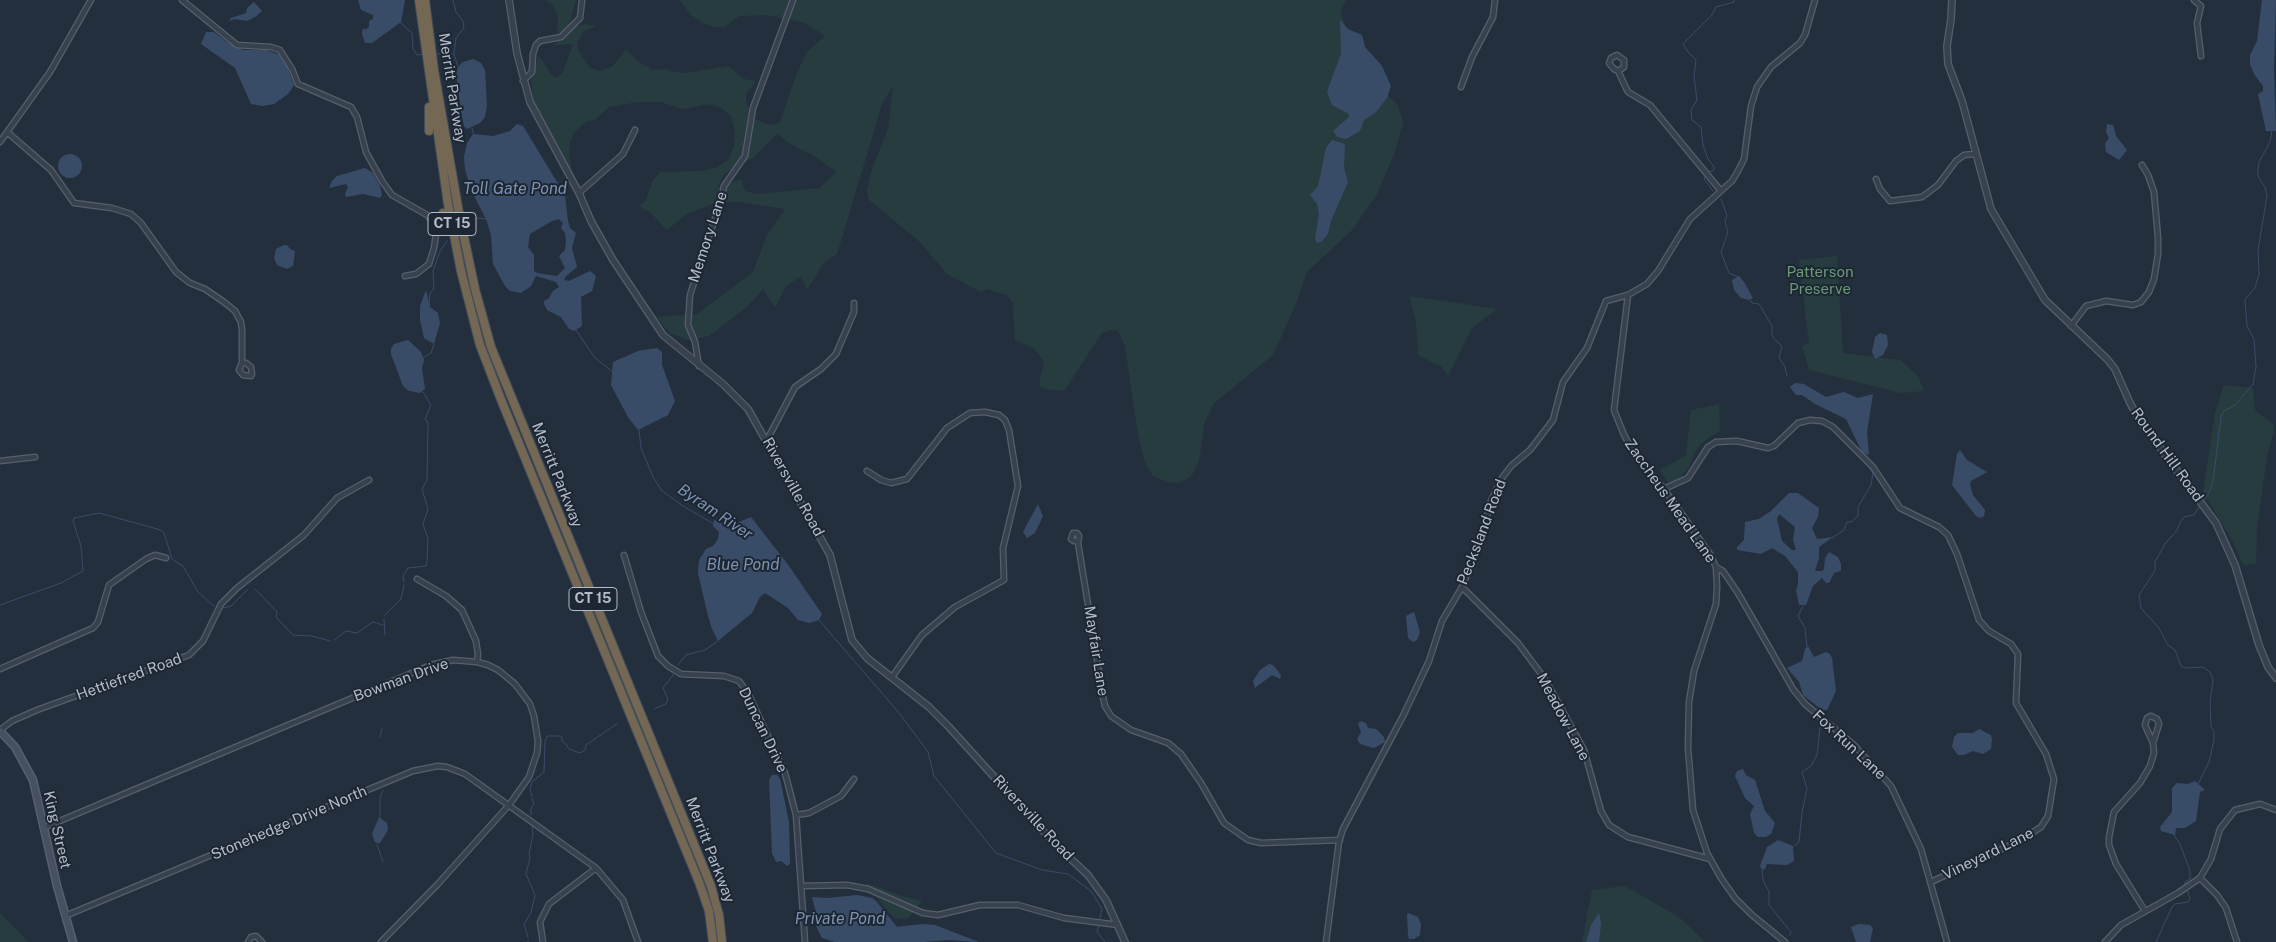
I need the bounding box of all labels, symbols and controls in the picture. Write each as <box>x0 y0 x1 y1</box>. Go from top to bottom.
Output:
street label: Merritt Parkway <box>434 32 470 144</box>
water label: Toll Gate Pond <box>463 179 567 199</box>
street label: Memory Lane <box>685 189 731 285</box>
road number: CT 15 <box>428 212 476 235</box>
park label: Patterson Preserve <box>1786 263 1854 298</box>
street label: Round Hill Road <box>2127 405 2207 505</box>
street label: Merritt Parkway <box>528 420 586 530</box>
street label: Riversville Road <box>758 434 828 540</box>
street label: Zaccheus Mead Lane <box>1620 435 1720 567</box>
street label: Pecksland Road <box>1454 477 1510 587</box>
water label: Byram River <box>674 480 756 544</box>
water label: Blue Pond <box>707 555 779 575</box>
road number: CT 15 <box>569 588 617 610</box>
street label: Mayfair Lane <box>1080 605 1112 697</box>
street label: Hettiefred Road <box>74 650 184 704</box>
street label: Bowman Drive <box>351 655 451 705</box>
street label: Meadow Lane <box>1532 670 1594 764</box>
street label: Duncan Drive <box>735 685 791 775</box>
street label: Fox Run Lane <box>1809 706 1889 784</box>
street label: Riversville Road <box>989 771 1077 865</box>
street label: Stonehedge Drive North <box>208 782 370 864</box>
street label: King Street <box>39 789 75 871</box>
street label: Merritt Parkway <box>682 795 738 905</box>
street label: Vineyard Lane <box>1939 824 2037 884</box>
water label: Private Pond <box>795 909 885 929</box>

